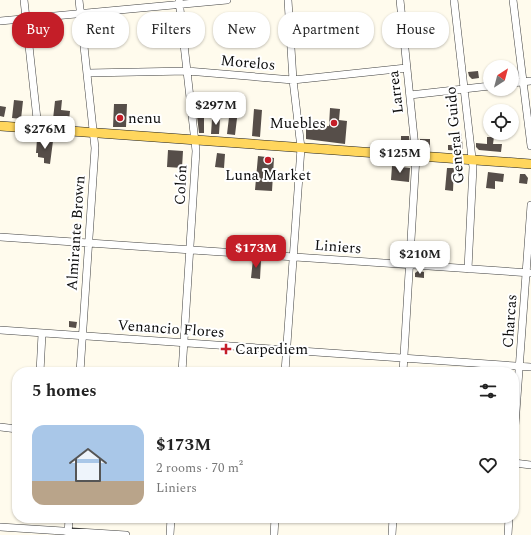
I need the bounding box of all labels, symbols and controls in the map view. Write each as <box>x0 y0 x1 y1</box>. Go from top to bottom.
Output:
chip: Buy <box>12 12 64 48</box>
chip: Rent <box>72 12 129 48</box>
chip: Filters <box>137 12 205 48</box>
chip: New <box>213 12 270 48</box>
chip: Apartment <box>278 12 374 48</box>
chip: House <box>382 12 449 48</box>
street label: Morelos <box>220 49 276 77</box>
north arrow <box>483 60 519 96</box>
map controls <box>483 60 519 140</box>
street label: Larrea <box>382 68 410 115</box>
street label: General Guido <box>439 85 471 185</box>
pin: $297M <box>188 92 244 126</box>
text: $297M <box>195 95 237 115</box>
button: locate <box>483 104 519 140</box>
place label: nenu <box>128 107 161 130</box>
place label: Muebles <box>269 112 326 135</box>
marker: nenu <box>115 113 125 123</box>
pin: $276M <box>17 116 73 150</box>
marker: Muebles <box>329 118 339 128</box>
text: $276M <box>24 119 66 139</box>
pin: $125M <box>372 140 428 174</box>
text: $125M <box>379 143 421 163</box>
marker: Luna Market <box>263 155 273 165</box>
street label: Colón <box>168 164 194 206</box>
place label: Luna Market <box>225 164 311 187</box>
street label: Almirante Brown <box>61 174 92 291</box>
street label: Liniers <box>314 234 362 260</box>
pin: $173M <box>228 235 284 269</box>
text: $173M <box>235 238 277 258</box>
pin: $210M <box>392 241 448 275</box>
text: $210M <box>399 244 441 264</box>
street label: Charcas <box>497 293 523 349</box>
street label: Venancio Flores <box>117 314 225 344</box>
place label: Carpediem <box>235 338 308 361</box>
marker: Carpediem <box>220 343 232 355</box>
text: 5 homes <box>32 378 97 404</box>
icon: filters <box>477 380 499 402</box>
text: $173M <box>156 432 211 458</box>
icon: home <box>64 441 112 489</box>
icon: heart <box>477 454 499 476</box>
text: 2 rooms · 70 m² <box>156 458 243 478</box>
text: Liniers <box>156 478 197 498</box>

